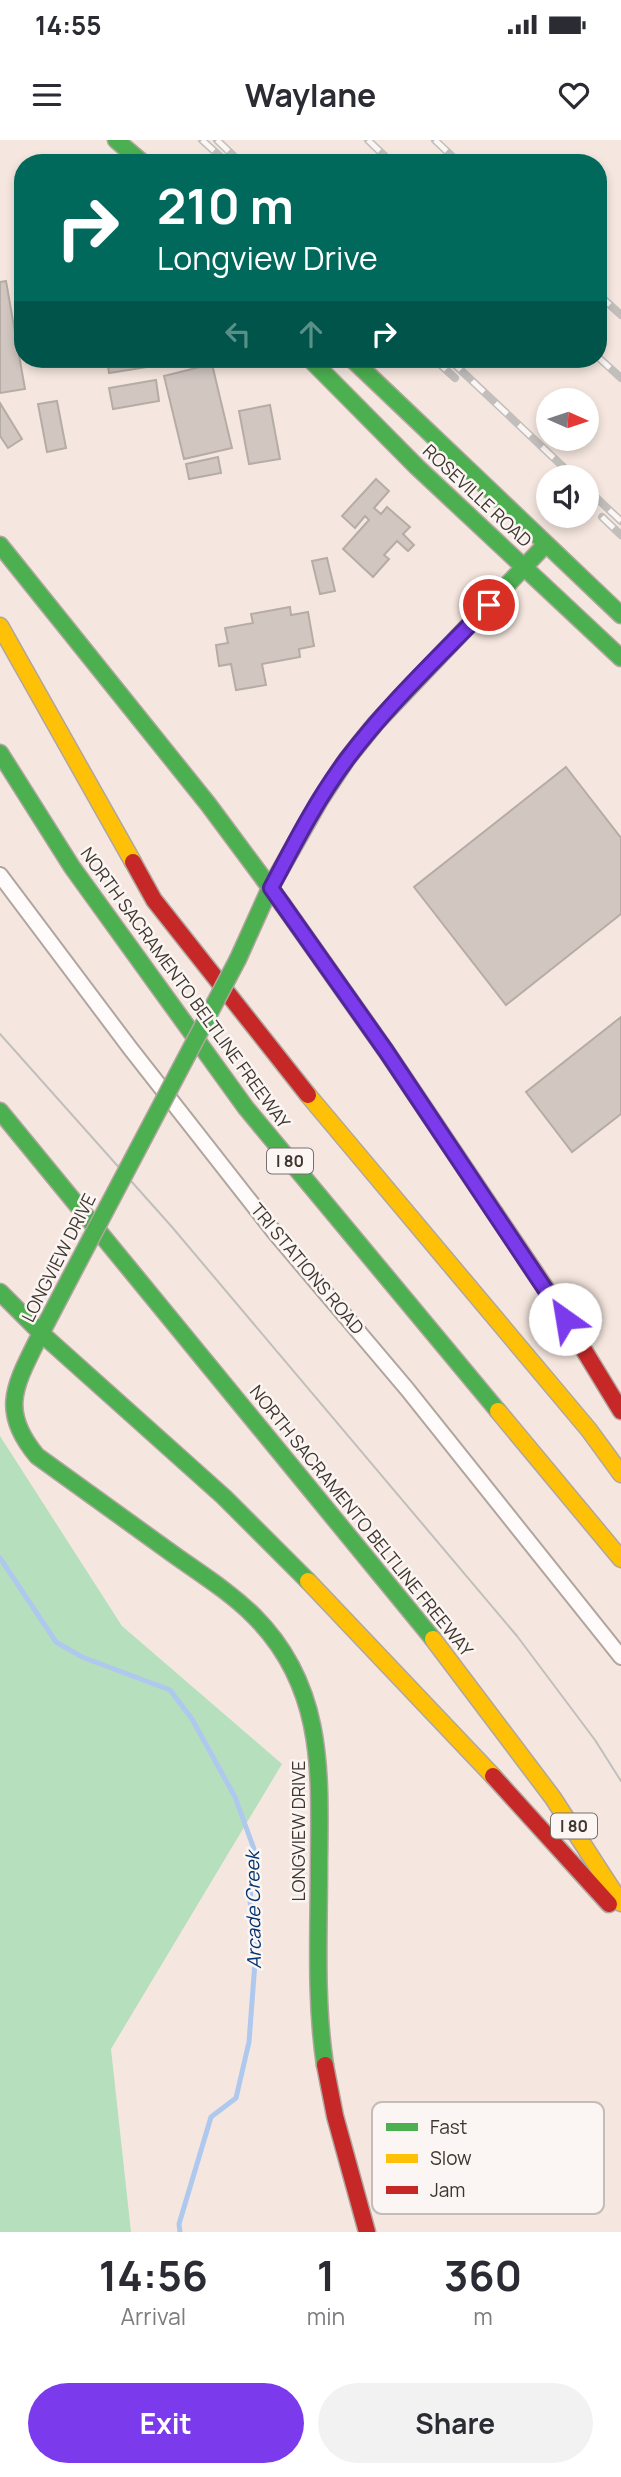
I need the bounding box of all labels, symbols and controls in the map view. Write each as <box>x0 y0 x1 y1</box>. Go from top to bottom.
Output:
text: 14:55 <box>35 7 102 43</box>
text: Waylane <box>245 73 376 117</box>
icon: menu <box>28 76 66 114</box>
icon: heart <box>555 76 593 114</box>
text: 210 m <box>157 172 294 239</box>
icon: right <box>42 182 133 273</box>
text: Longview Drive <box>157 236 378 280</box>
icon: left <box>219 315 257 353</box>
icon: ahead <box>292 315 330 353</box>
icon: right <box>365 315 403 353</box>
north arrow <box>536 388 598 452</box>
map controls <box>536 388 599 528</box>
street label: ROSEVILLE ROAD <box>418 439 537 552</box>
button: sound <box>536 465 599 528</box>
pin <box>459 575 519 635</box>
icon: arrive <box>470 586 508 624</box>
street label: NORTH SACRAMENTO BELTLINE FREEWAY <box>76 842 297 1134</box>
road number: I 80 <box>267 1149 313 1174</box>
street label: LONGVIEW DRIVE <box>15 1189 101 1326</box>
street label: TRI STATIONS ROAD <box>246 1198 370 1339</box>
position arrow <box>528 1282 602 1356</box>
street label: NORTH SACRAMENTO BELTLINE FREEWAY <box>245 1380 479 1662</box>
street label: LONGVIEW DRIVE <box>286 1761 310 1901</box>
road number: I 80 <box>551 1814 597 1838</box>
water label: Arcade Creek <box>239 1848 267 1969</box>
legend <box>372 2102 604 2214</box>
text: Fast <box>430 2114 467 2140</box>
text: Slow <box>430 2145 472 2171</box>
text: Jam <box>430 2177 465 2203</box>
text: 14:56 <box>99 2246 208 2304</box>
text: 1 <box>317 2246 335 2304</box>
text: 360 <box>444 2246 522 2304</box>
text: Arrival <box>120 2300 186 2332</box>
text: min <box>307 2300 345 2332</box>
text: m <box>473 2300 493 2332</box>
button: Exit <box>28 2383 304 2463</box>
button: Share <box>318 2383 593 2463</box>

